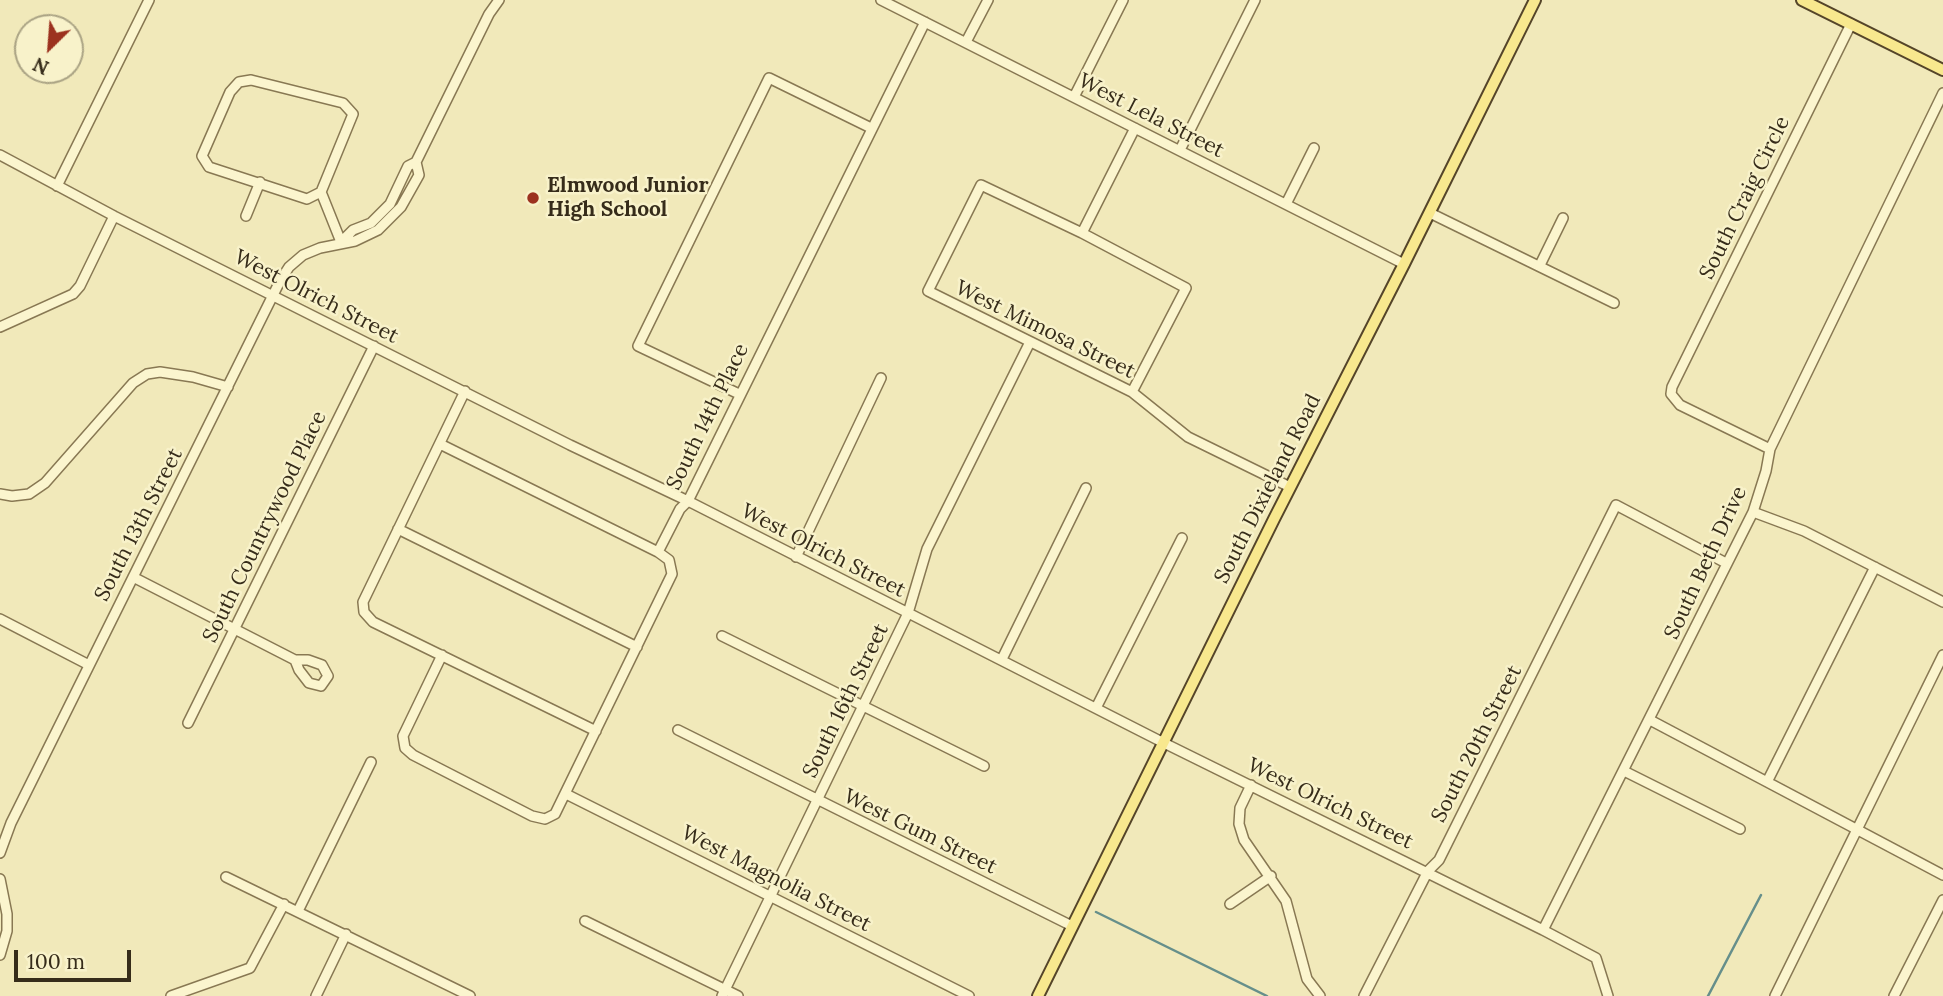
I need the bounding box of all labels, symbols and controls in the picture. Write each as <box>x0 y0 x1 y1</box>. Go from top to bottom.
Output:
north arrow <box>14 14 84 84</box>
text: N <box>29 52 53 80</box>
street label: West Lela Street <box>1074 68 1228 164</box>
street label: South Craig Circle <box>1695 112 1795 284</box>
place label: Elmwood Junior High School <box>547 173 709 223</box>
marker: Elmwood Junior High School <box>525 190 541 206</box>
street label: West Olrich Street <box>230 245 402 349</box>
street label: West Mimosa Street <box>951 276 1139 384</box>
street label: South 14th Place <box>662 340 754 494</box>
street label: South Dixieland Road <box>1209 390 1327 588</box>
street label: South Countrywood Place <box>198 407 332 647</box>
street label: South 13th Street <box>90 444 188 606</box>
street label: South Beth Drive <box>1660 482 1752 644</box>
street label: West Olrich Street <box>737 499 909 603</box>
street label: South 16th Street <box>798 620 894 782</box>
street label: South 20th Street <box>1426 661 1528 827</box>
street label: West Olrich Street <box>1243 753 1417 855</box>
street label: West Gum Street <box>839 784 1001 880</box>
street label: West Magnolia Street <box>677 820 875 938</box>
scale bar <box>18 936 135 980</box>
text: 100 m <box>27 948 85 975</box>

